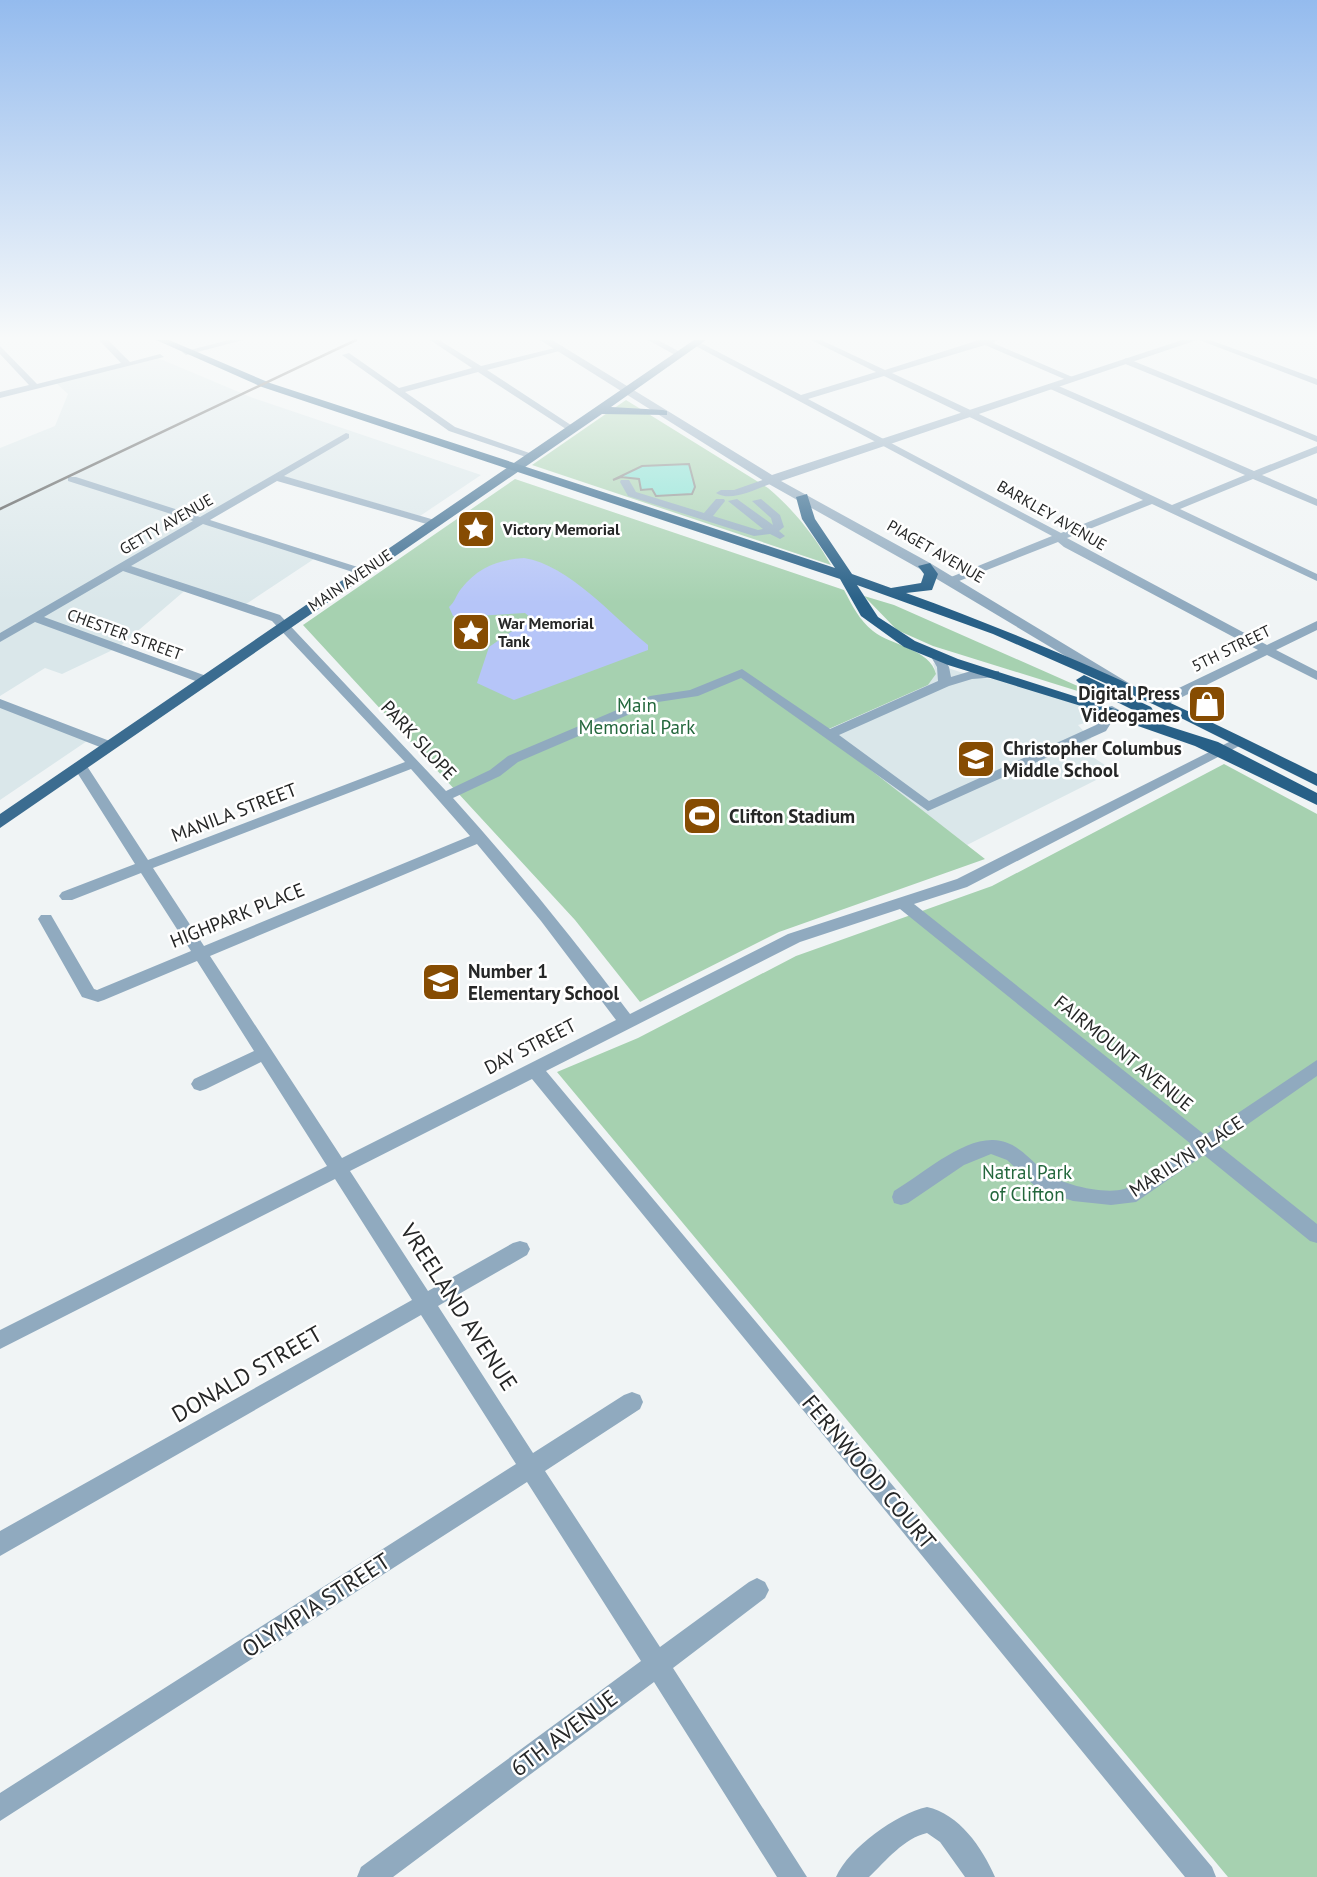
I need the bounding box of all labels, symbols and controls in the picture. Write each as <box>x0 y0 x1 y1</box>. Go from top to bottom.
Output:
street label: BARKLEY AVENUE <box>994 476 1110 554</box>
street label: GETTY AVENUE <box>116 489 216 559</box>
place icon: Victory Memorial <box>455 508 497 550</box>
street label: PIAGET AVENUE <box>884 515 988 587</box>
place label: Victory Memorial <box>502 519 620 539</box>
street label: MAIN AVENUE <box>304 545 396 615</box>
street label: CHESTER STREET <box>65 604 185 664</box>
place icon: War Memorial Tank <box>450 611 492 653</box>
place label: War Memorial Tank <box>498 613 594 651</box>
street label: 5TH STREET <box>1188 620 1274 676</box>
place label: Digital Press Videogames <box>1078 681 1180 727</box>
shop icon: Digital Press Videogames <box>1186 683 1228 725</box>
park label: Main Memorial Park <box>579 693 695 739</box>
street label: PARK SLOPE <box>376 695 462 785</box>
place label: Christopher Columbus Middle School <box>1003 736 1182 782</box>
school or university icon: Christopher Columbus Middle School <box>955 738 997 780</box>
street label: MANILA STREET <box>168 777 301 847</box>
sports icon: Clifton Stadium <box>681 795 723 837</box>
place label: Clifton Stadium <box>729 804 855 828</box>
street label: HIGHPARK PLACE <box>166 877 308 953</box>
place label: Number 1 Elementary School <box>468 959 619 1005</box>
school or university icon: Number 1 Elementary School <box>420 961 462 1003</box>
street label: FAIRMOUNT AVENUE <box>1050 990 1198 1116</box>
street label: DAY STREET <box>480 1012 580 1079</box>
street label: MARILYN PLACE <box>1124 1110 1248 1202</box>
park label: Natral Park of Clifton <box>982 1160 1072 1206</box>
street label: VREELAND AVENUE <box>394 1217 524 1396</box>
street label: DONALD STREET <box>166 1319 327 1428</box>
street label: FERNWOOD COURT <box>796 1388 943 1555</box>
street label: OLYMPIA STREET <box>236 1546 395 1663</box>
street label: 6TH AVENUE <box>504 1683 623 1782</box>

